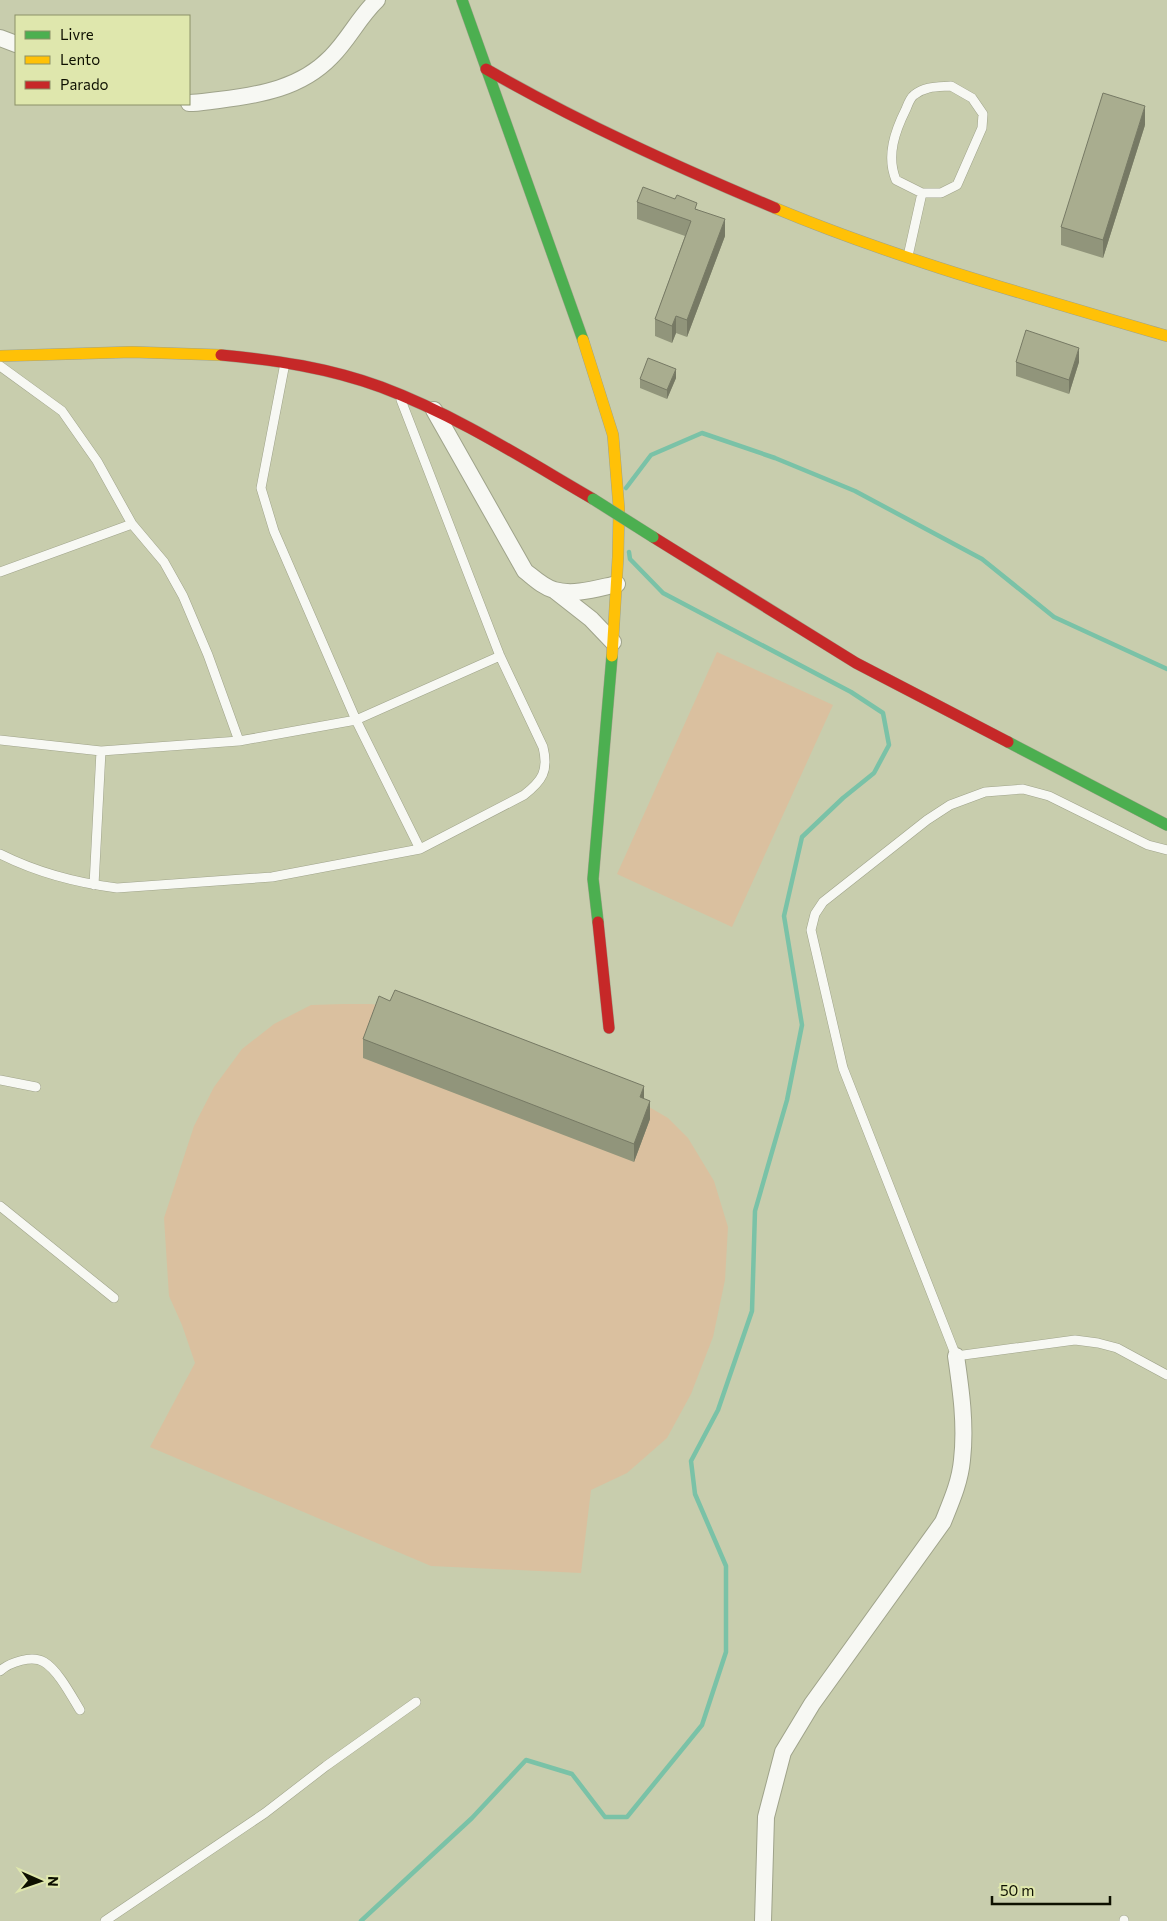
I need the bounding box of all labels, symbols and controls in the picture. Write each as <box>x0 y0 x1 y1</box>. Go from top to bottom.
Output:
legend <box>15 15 190 105</box>
text: Livre <box>60 25 94 43</box>
text: Lento <box>60 50 100 68</box>
text: Parado <box>60 75 109 93</box>
north arrow <box>15 1856 65 1906</box>
scale bar <box>992 1874 1110 1906</box>
text: N <box>45 1876 62 1887</box>
text: 50 m <box>1000 1881 1034 1899</box>

